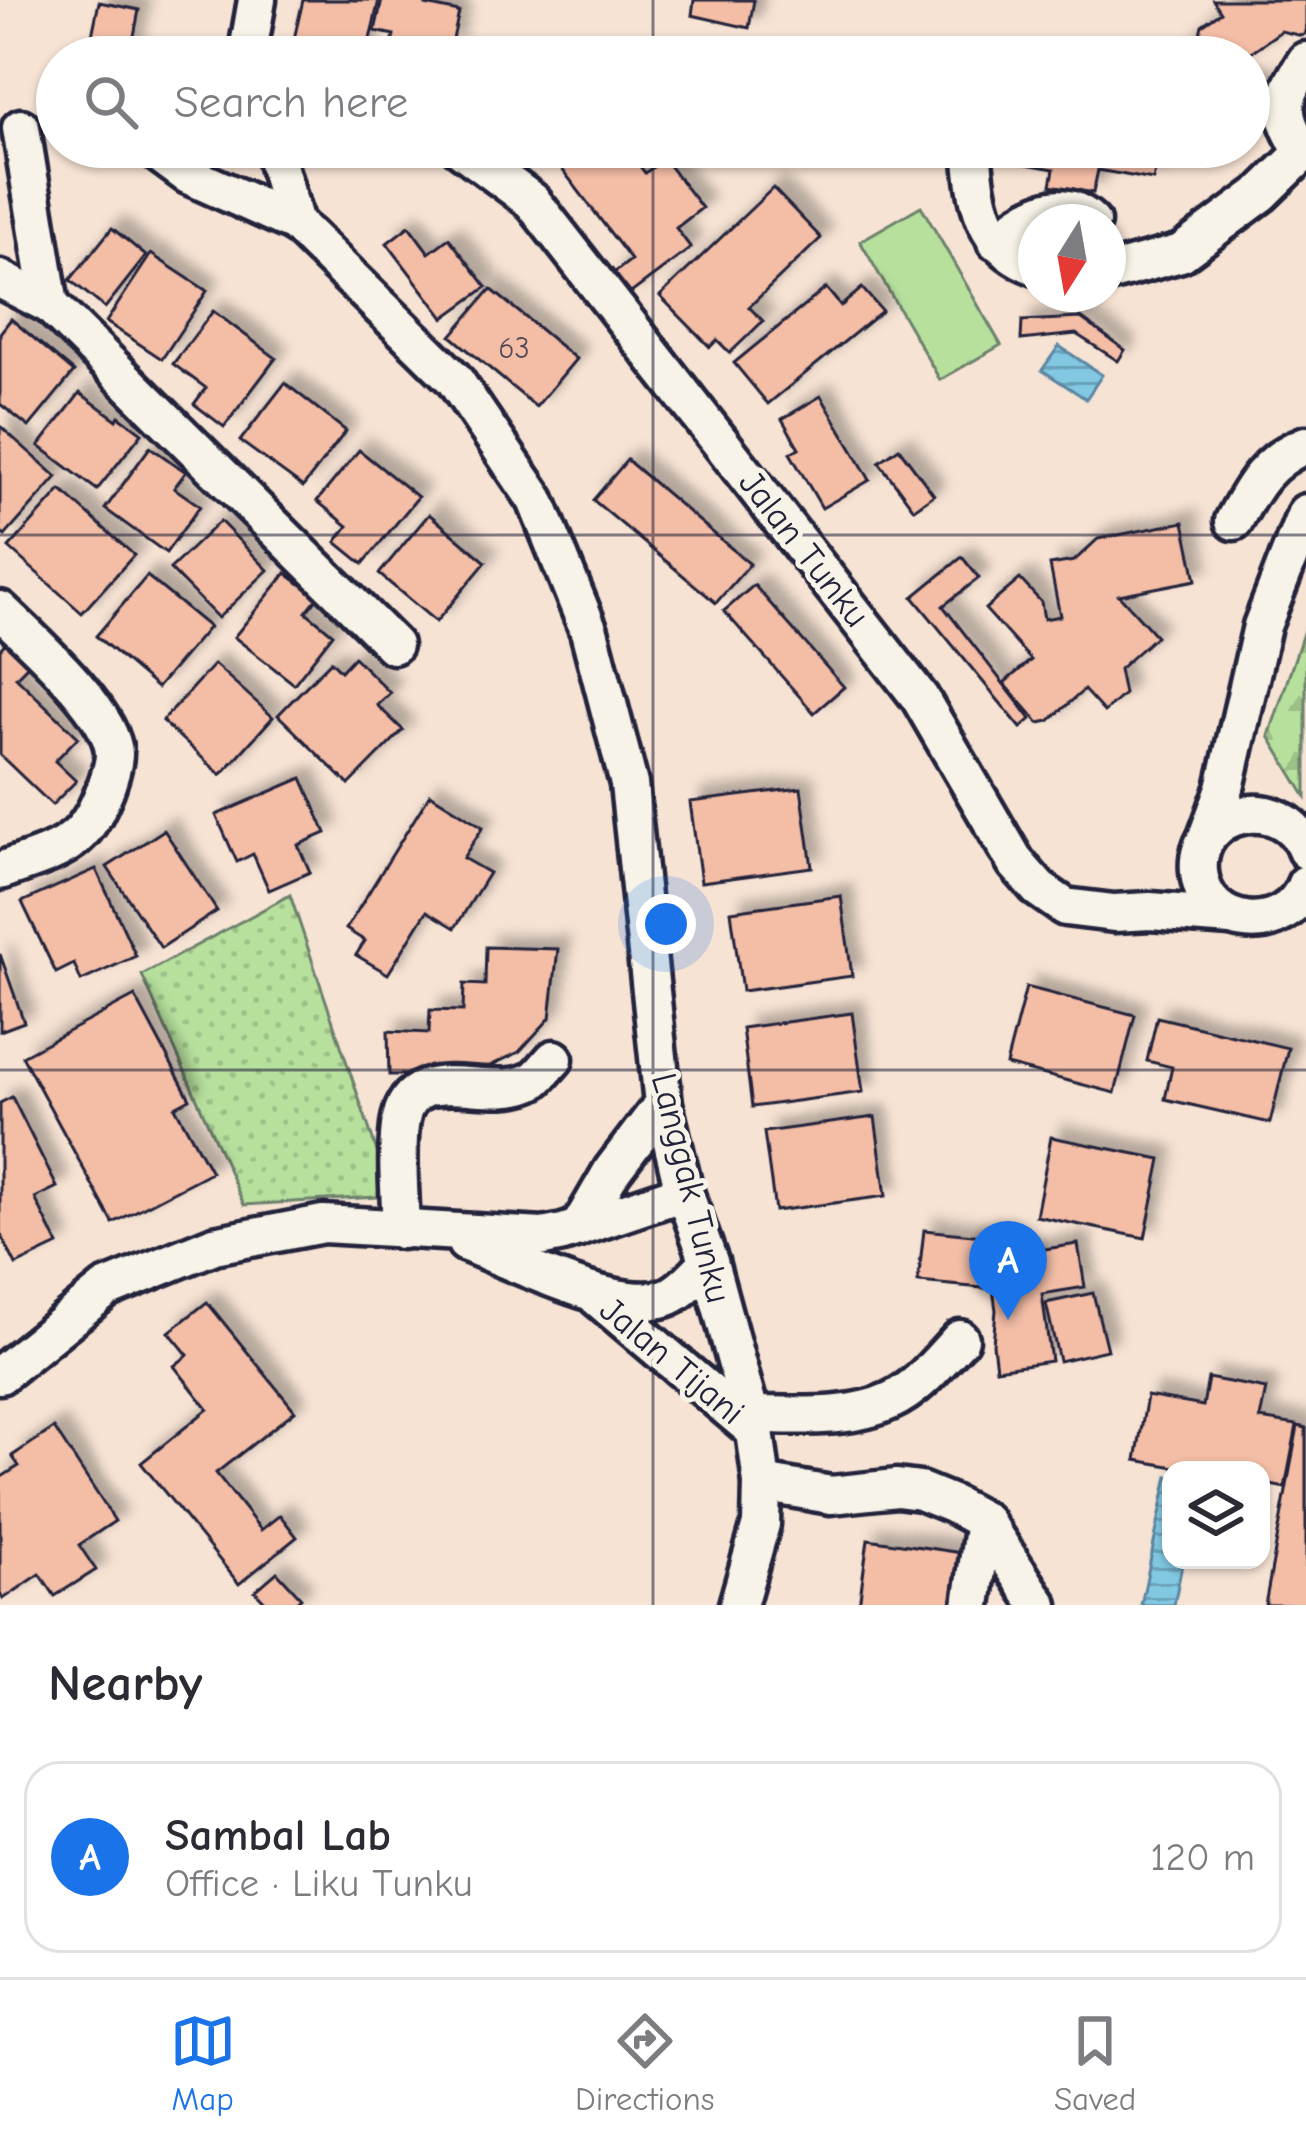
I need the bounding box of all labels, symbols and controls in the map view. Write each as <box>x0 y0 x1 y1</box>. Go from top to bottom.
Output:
search box <box>36 36 1270 168</box>
icon: search <box>78 69 144 135</box>
text: Search here <box>174 76 408 128</box>
north arrow <box>1018 204 1126 312</box>
house number: 63 <box>498 331 530 366</box>
street label: Jalan Tunku <box>730 463 878 635</box>
your location <box>636 894 696 954</box>
street label: Langgak Tunku <box>643 1069 739 1307</box>
pin: A <box>969 1221 1047 1320</box>
street label: Jalan Tijani <box>592 1289 752 1433</box>
map controls <box>1162 1461 1270 1569</box>
button: layers <box>1162 1461 1270 1569</box>
text: Nearby <box>48 1654 202 1713</box>
text: Sambal Lab <box>165 1809 391 1861</box>
text: A <box>79 1835 101 1880</box>
text: 120 m <box>1150 1835 1255 1880</box>
text: Office · Liku Tunku <box>165 1861 473 1906</box>
tab: Map <box>170 2008 236 2118</box>
tab: Directions <box>575 2008 715 2118</box>
tab: Saved <box>1054 2008 1136 2118</box>

